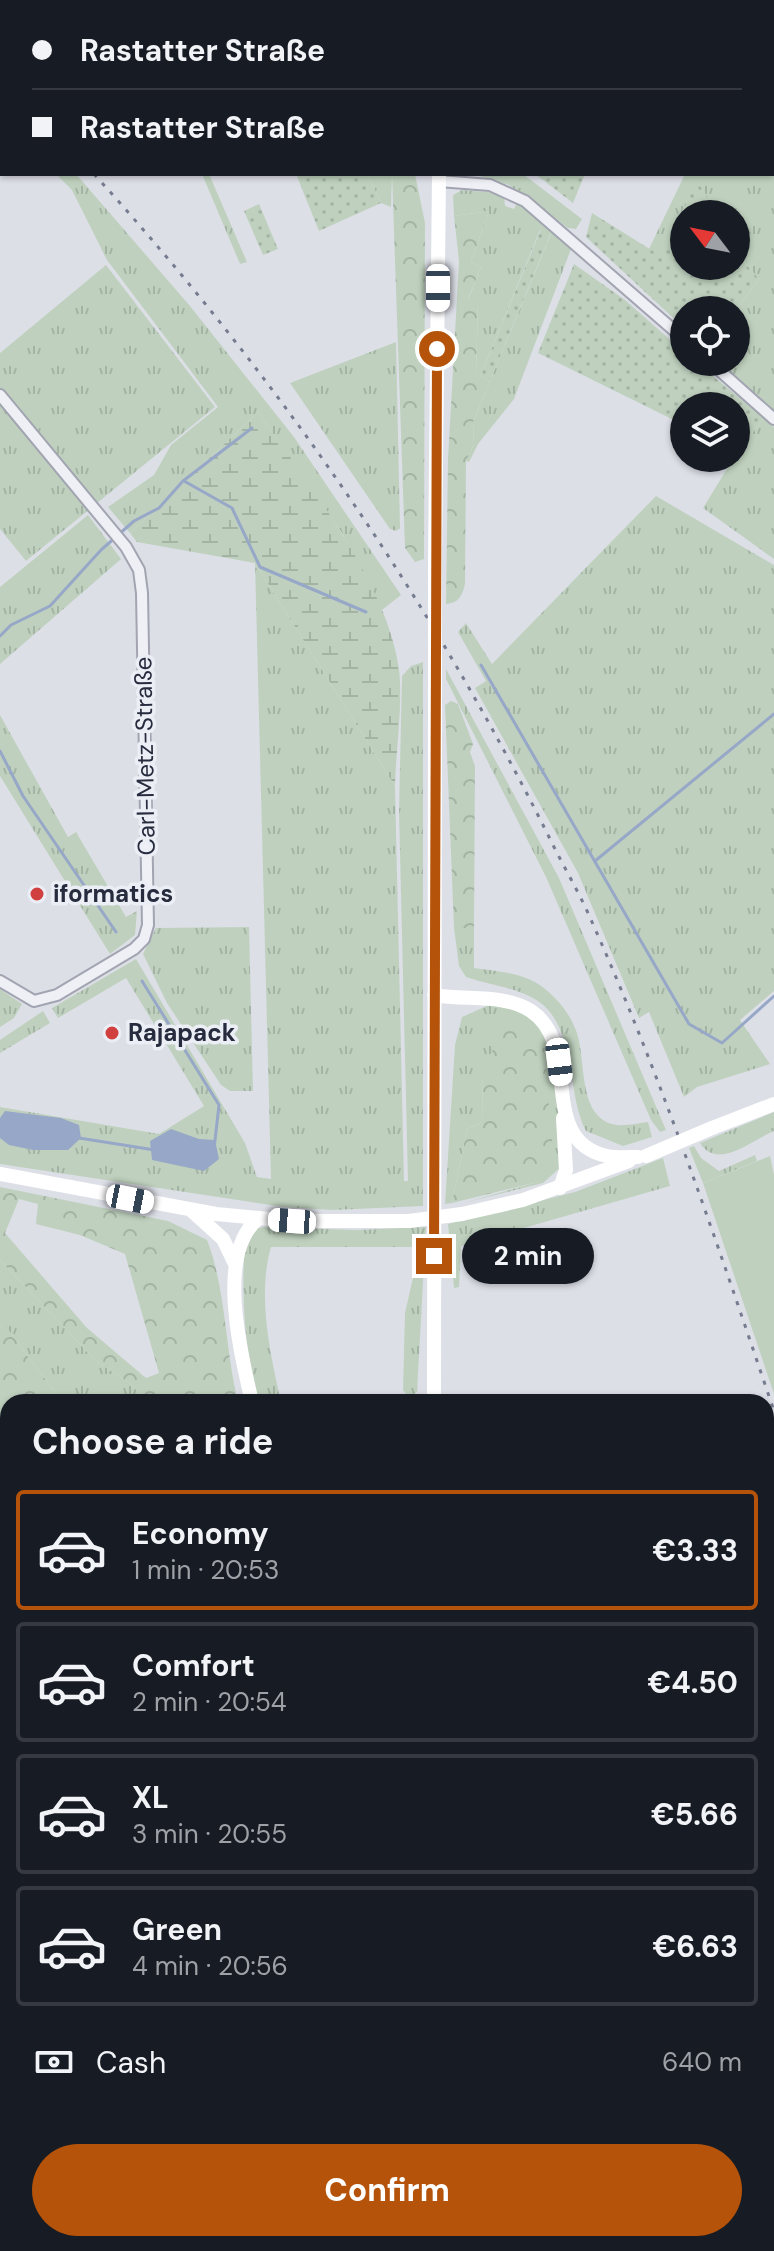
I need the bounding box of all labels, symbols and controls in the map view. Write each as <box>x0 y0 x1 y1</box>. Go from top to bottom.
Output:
text: Rastatter Straße <box>80 31 325 70</box>
text: Rastatter Straße <box>80 108 325 147</box>
north arrow <box>670 200 750 280</box>
map controls <box>670 200 750 472</box>
car <box>426 264 450 312</box>
button: locate <box>670 296 750 376</box>
route start <box>419 331 455 367</box>
button: layers <box>670 392 750 472</box>
street label: Carl-Metz-Straße <box>127 656 162 856</box>
place label: iformatics <box>53 878 173 909</box>
marker: iformatics <box>28 885 46 903</box>
place label: Rajapack <box>128 1017 236 1048</box>
marker: Rajapack <box>103 1024 121 1042</box>
car <box>544 1037 574 1087</box>
car <box>104 1183 156 1215</box>
car <box>267 1207 317 1235</box>
callout: 2 min <box>462 1228 594 1284</box>
route end <box>416 1238 452 1274</box>
text: 2 min <box>494 1239 562 1273</box>
text: Choose a ride <box>32 1418 273 1465</box>
icon: car <box>36 1514 108 1586</box>
text: Economy <box>132 1514 269 1553</box>
text: €3.33 <box>652 1531 738 1570</box>
text: 1 min · 20:53 <box>132 1553 279 1587</box>
icon: car <box>36 1646 108 1718</box>
text: Comfort <box>132 1646 255 1685</box>
text: €4.50 <box>647 1663 738 1702</box>
text: 2 min · 20:54 <box>132 1685 287 1719</box>
icon: car <box>36 1778 108 1850</box>
text: XL <box>132 1778 169 1817</box>
text: €5.66 <box>651 1795 738 1834</box>
text: 3 min · 20:55 <box>132 1817 287 1851</box>
icon: car <box>36 1910 108 1982</box>
text: Green <box>132 1910 222 1949</box>
text: €6.63 <box>653 1927 738 1966</box>
text: 4 min · 20:56 <box>132 1949 288 1983</box>
icon: cash <box>32 2040 76 2084</box>
text: Cash <box>96 2043 166 2082</box>
text: 640 m <box>662 2045 742 2079</box>
button: Confirm <box>32 2144 742 2236</box>

